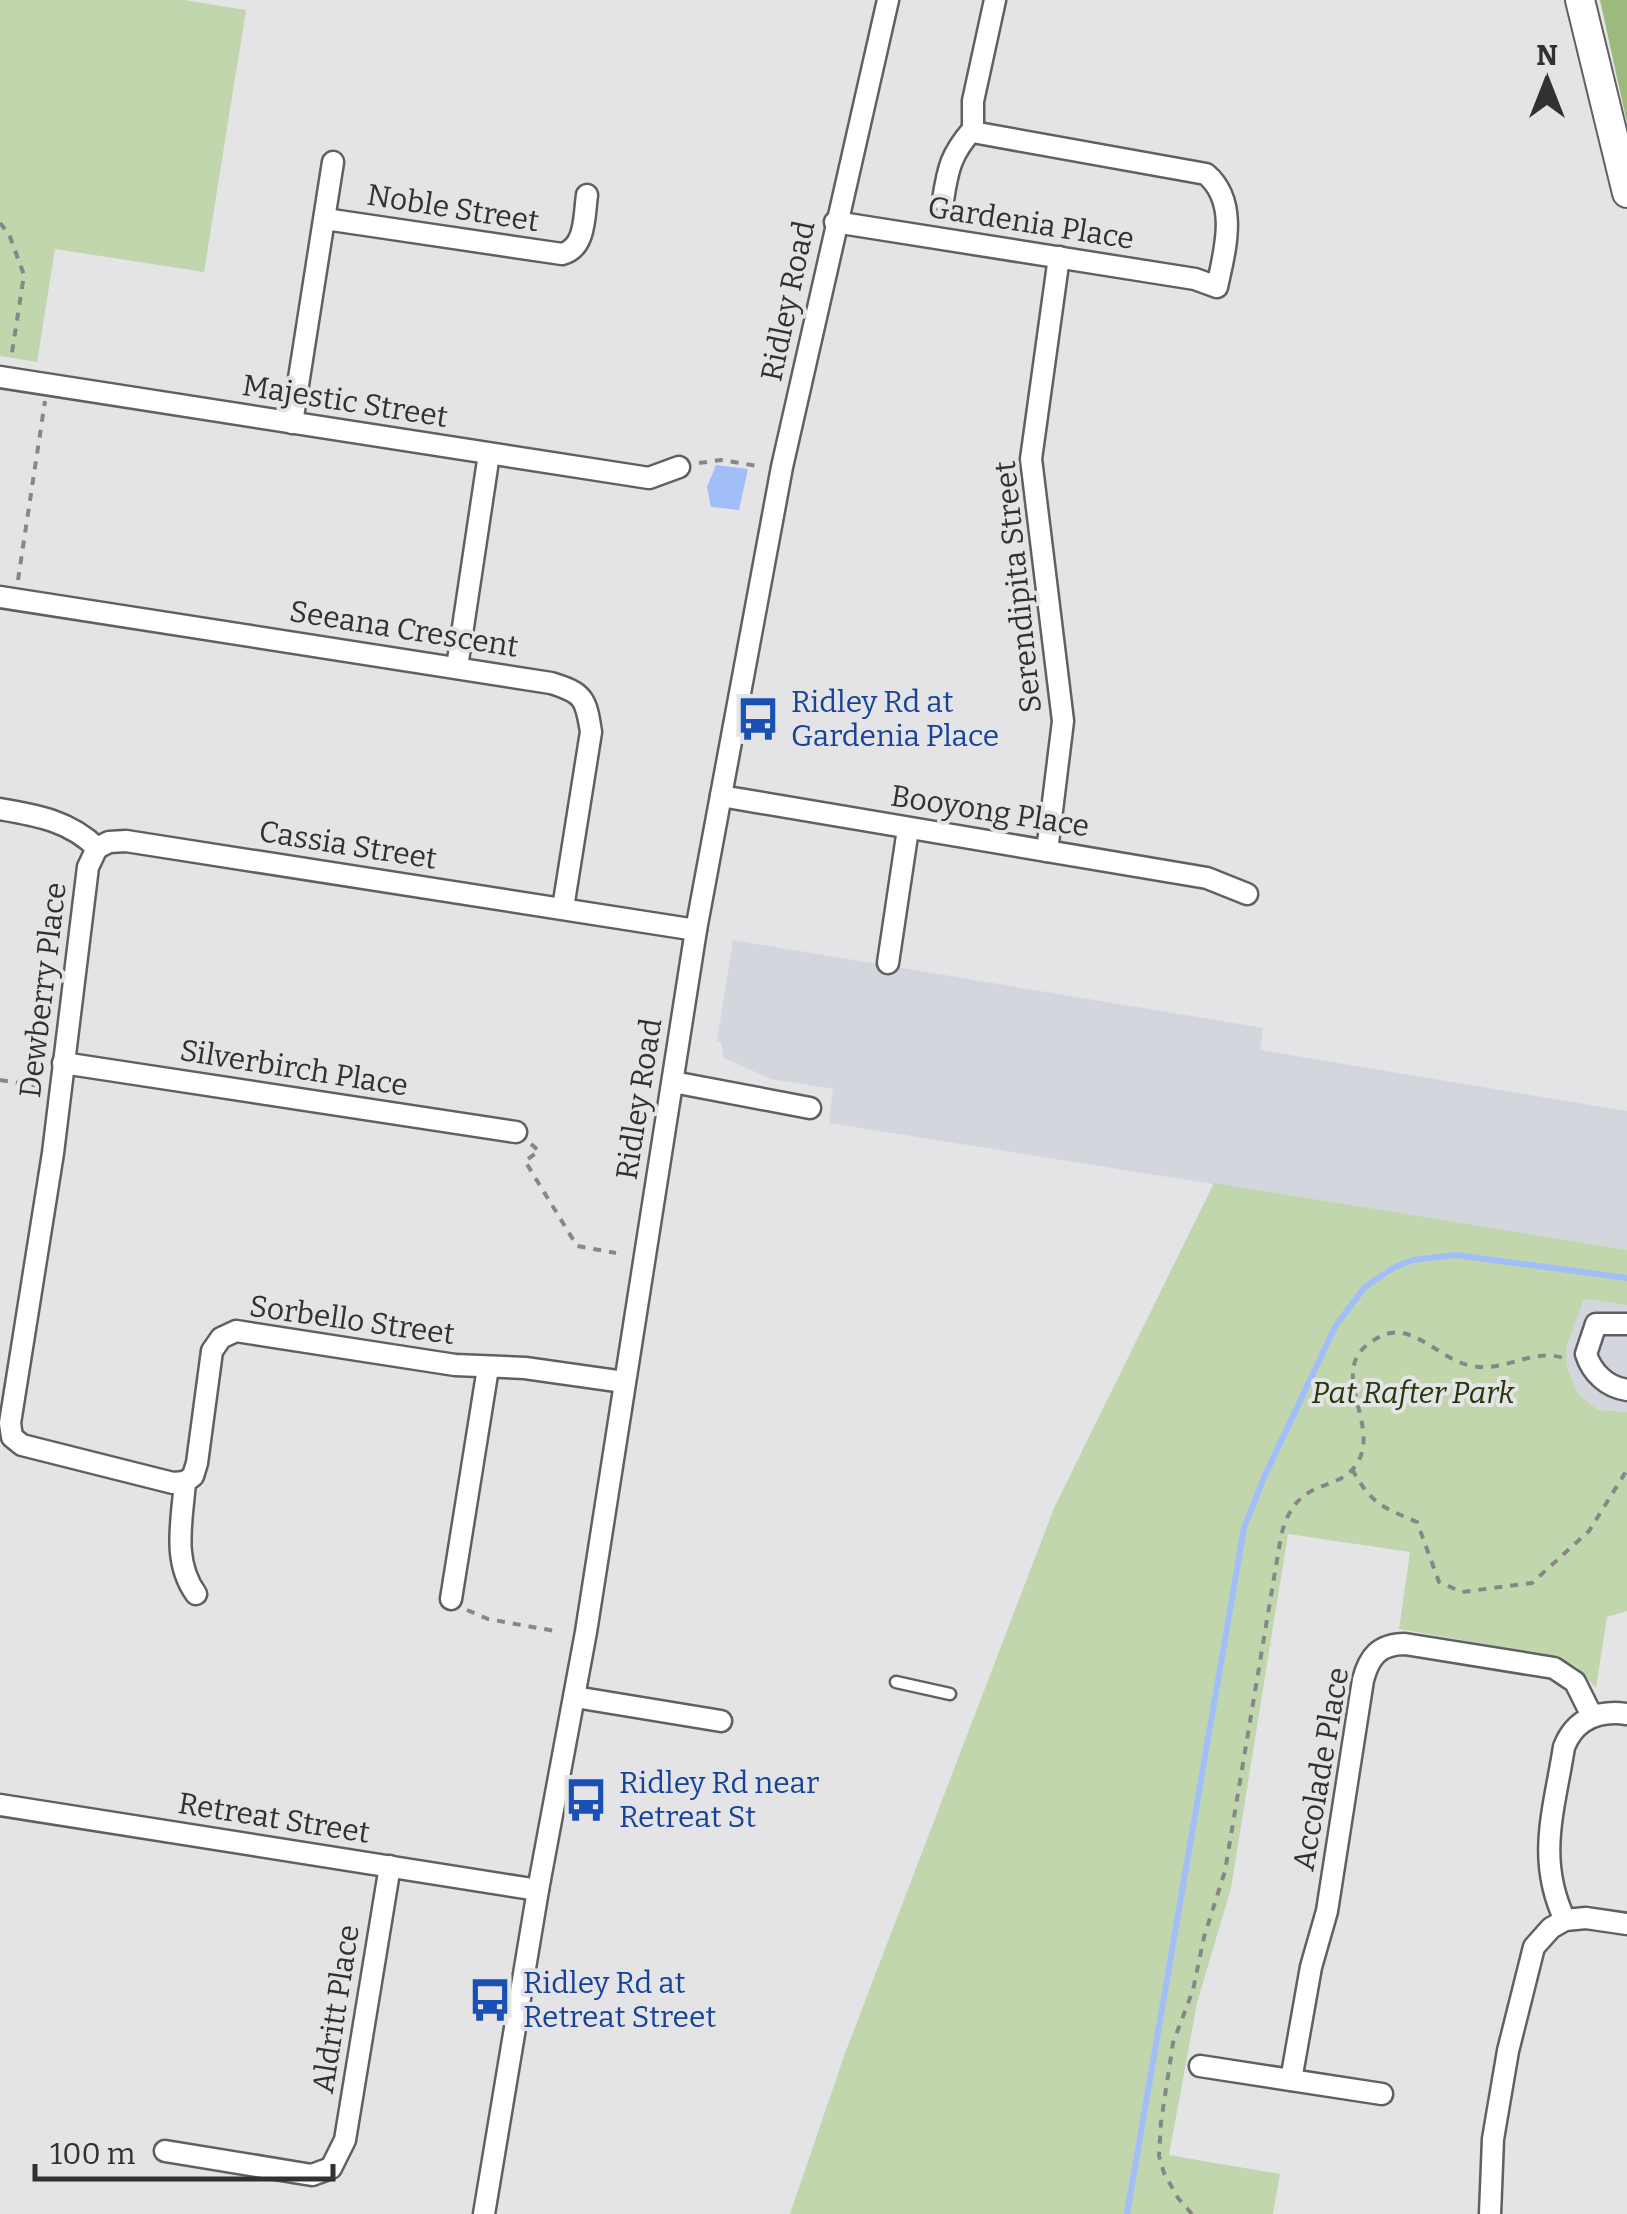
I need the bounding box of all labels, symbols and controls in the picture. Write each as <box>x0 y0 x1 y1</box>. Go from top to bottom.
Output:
north arrow <box>1497 30 1597 130</box>
text: N <box>1536 39 1558 72</box>
street label: Noble Street <box>364 177 542 239</box>
street label: Gardenia Place <box>925 189 1137 257</box>
street label: Ridley Road <box>753 217 823 384</box>
street label: Majestic Street <box>240 367 450 435</box>
street label: Serendipita Street <box>987 459 1049 715</box>
street label: Seeana Crescent <box>287 593 521 665</box>
place label: Ridley Rd at Gardenia Place <box>791 684 999 754</box>
bus stop icon: Ridley Rd at Gardenia Place <box>734 695 782 743</box>
street label: Booyong Place <box>888 778 1092 844</box>
street label: Cassia Street <box>257 813 440 877</box>
street label: Dewberry Place <box>12 880 74 1100</box>
street label: Ridley Road <box>608 1016 670 1182</box>
street label: Silverbirch Place <box>177 1032 411 1104</box>
street label: Sorbello Street <box>247 1288 457 1352</box>
park label: Pat Rafter Park <box>1312 1375 1515 1411</box>
street label: Accolade Place <box>1285 1665 1357 1873</box>
place label: Ridley Rd near Retreat St <box>619 1765 819 1835</box>
bus stop icon: Ridley Rd near Retreat St <box>562 1776 610 1824</box>
street label: Retreat Street <box>176 1785 372 1851</box>
street label: Aldritt Place <box>305 1922 367 2096</box>
place label: Ridley Rd at Retreat Street <box>523 1965 716 2035</box>
bus stop icon: Ridley Rd at Retreat Street <box>466 1976 514 2024</box>
scale bar <box>35 2119 332 2181</box>
text: 100 m <box>50 2136 136 2172</box>

